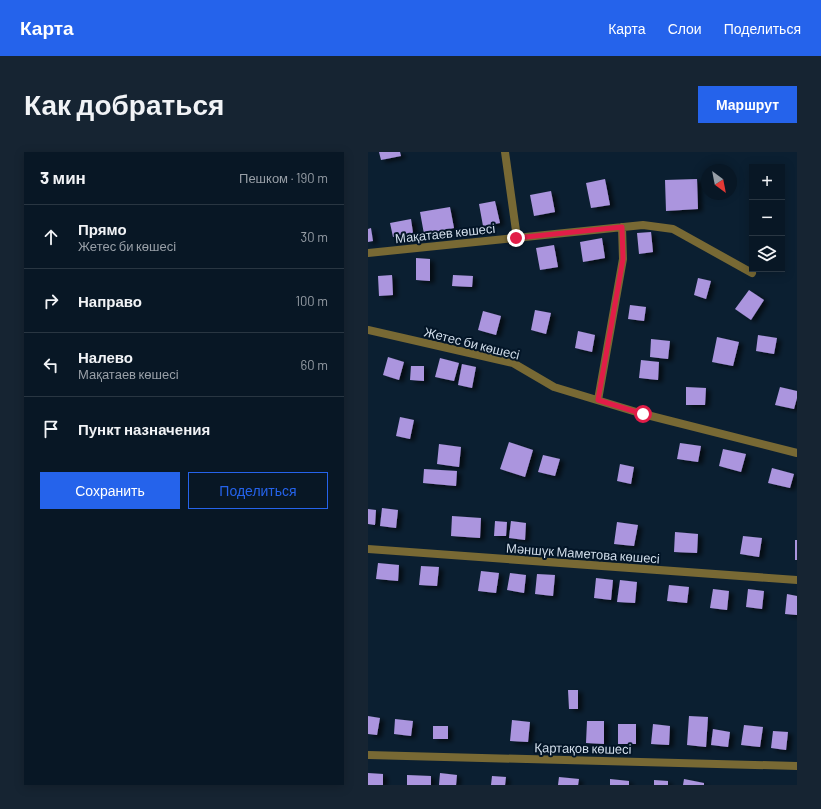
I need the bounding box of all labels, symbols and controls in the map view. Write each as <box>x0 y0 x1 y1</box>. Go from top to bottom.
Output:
text: Карта <box>20 16 74 39</box>
text: Карта <box>608 20 646 37</box>
text: Слои <box>668 20 702 37</box>
text: Поделиться <box>724 20 801 37</box>
button: Маршрут <box>698 86 797 123</box>
text: Как добраться <box>24 87 224 121</box>
north arrow <box>701 164 737 200</box>
map controls <box>749 164 785 272</box>
button: + <box>749 164 785 200</box>
text: 3 мин <box>40 167 86 187</box>
text: Пешком · 190 m <box>239 170 328 186</box>
button: − <box>749 200 785 236</box>
text: Прямо <box>78 220 127 238</box>
street label: Мақатаев көшесі <box>394 220 496 246</box>
icon: ahead <box>40 226 62 248</box>
text: 30 m <box>301 229 328 245</box>
route end <box>507 229 525 247</box>
button: layers <box>749 236 785 272</box>
text: Жетес би көшесі <box>78 238 176 254</box>
icon: right <box>40 290 62 312</box>
text: Направо <box>78 292 142 310</box>
text: 100 m <box>295 293 328 309</box>
street label: Жетес би көшесі <box>422 323 522 363</box>
text: Налево <box>78 348 133 366</box>
icon: left <box>40 354 62 376</box>
text: 60 m <box>301 357 328 373</box>
text: Мақатаев көшесі <box>78 366 179 382</box>
route start <box>634 405 652 423</box>
icon: arrive <box>40 418 62 440</box>
text: Пункт назначения <box>78 420 210 438</box>
button: Сохранить <box>40 472 180 509</box>
button: Поделиться <box>188 472 328 509</box>
street label: Мәншүк Маметова көшесі <box>506 540 660 566</box>
street label: Қартақов көшесі <box>534 739 632 757</box>

